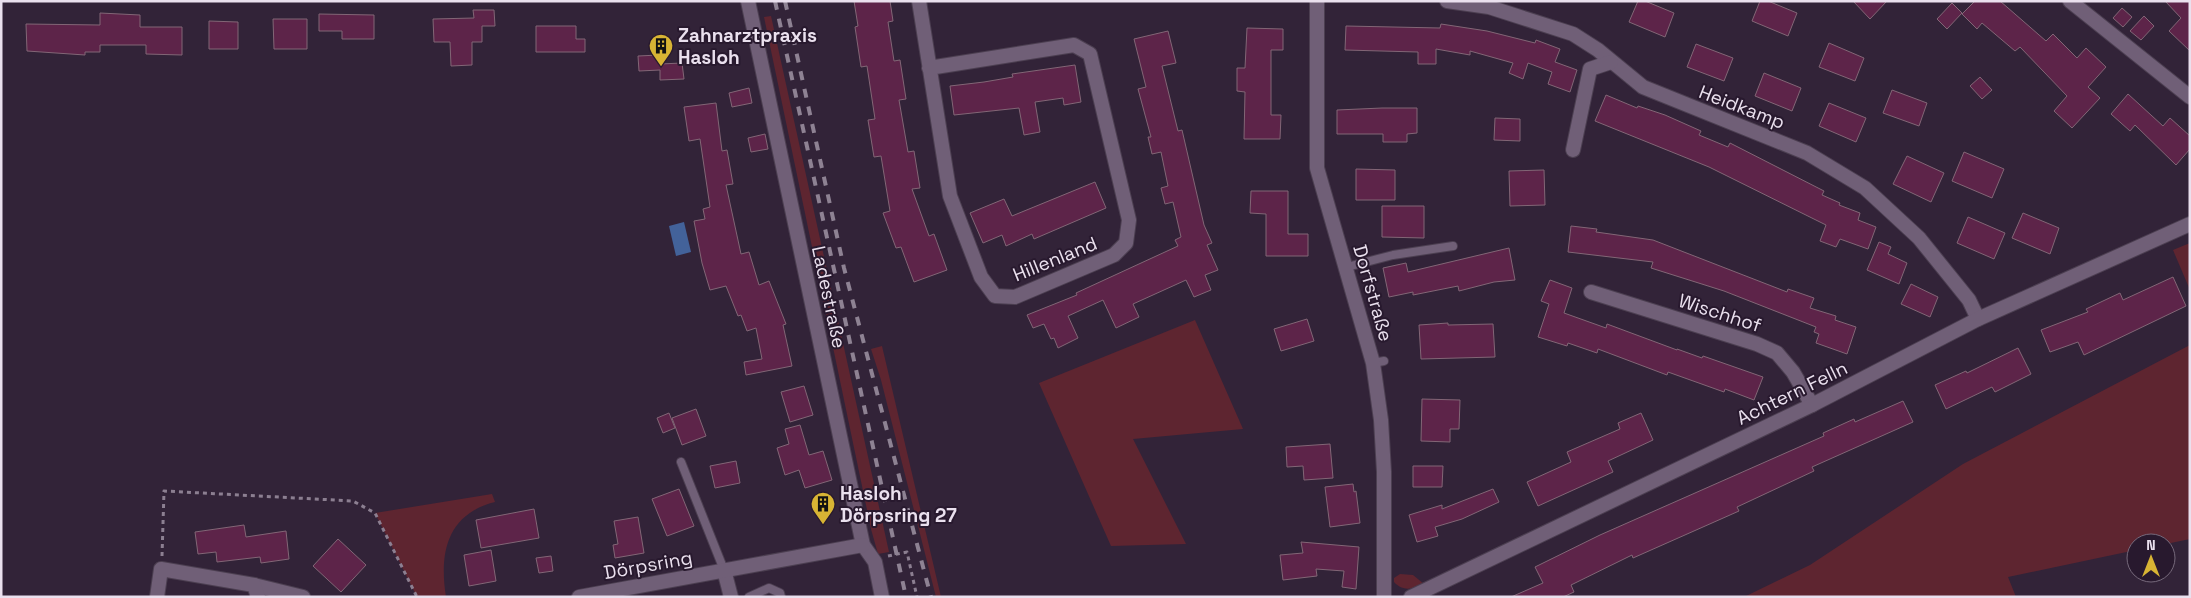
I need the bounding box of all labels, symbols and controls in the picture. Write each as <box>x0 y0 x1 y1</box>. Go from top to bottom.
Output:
place label: Zahnarztpraxis Hasloh <box>678 23 817 70</box>
building icon: Zahnarztpraxis Hasloh <box>648 33 674 67</box>
street label: Heidkamp <box>1695 79 1789 135</box>
street label: Hillenland <box>1009 231 1101 287</box>
street label: Dorfstraße <box>1347 242 1399 344</box>
street label: Ladestraße <box>806 244 852 350</box>
street label: Wischhof <box>1675 288 1765 338</box>
street label: Achtern Felln <box>1732 355 1852 431</box>
place label: Hasloh Dörpsring 27 <box>840 481 957 528</box>
building icon: Hasloh Dörpsring 27 <box>810 491 836 525</box>
north arrow <box>2126 533 2176 583</box>
text: N <box>2146 536 2156 554</box>
street label: Dörpsring <box>602 545 694 585</box>

